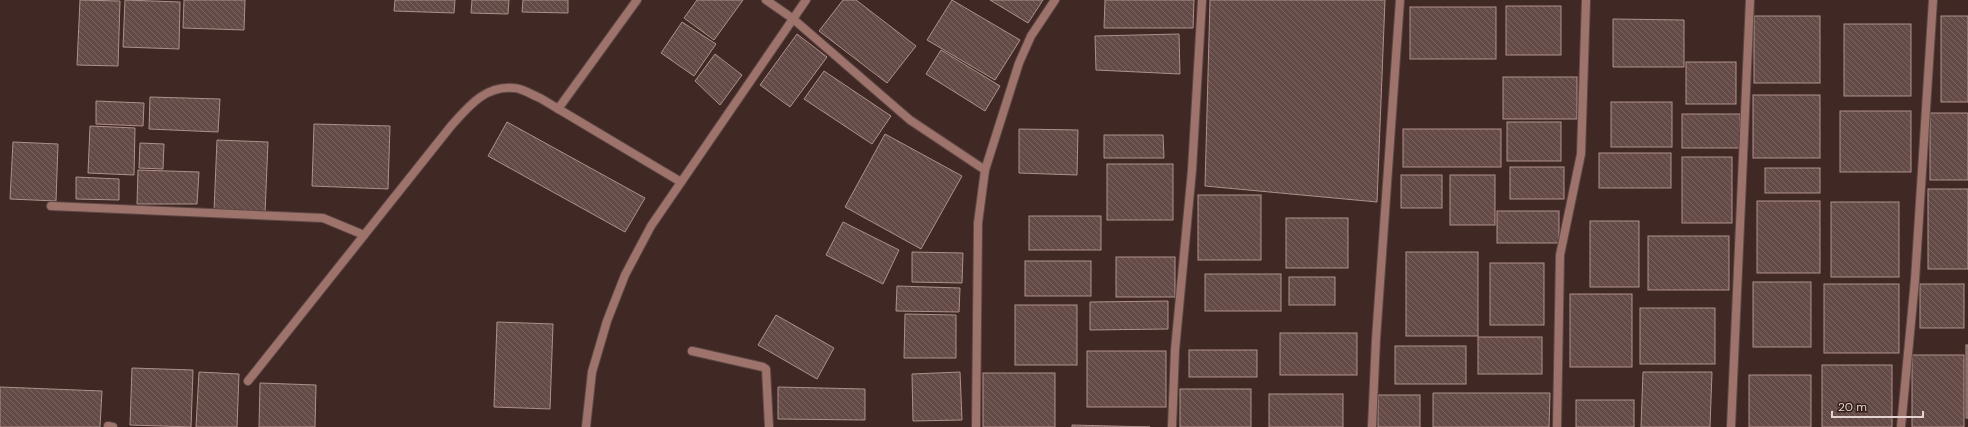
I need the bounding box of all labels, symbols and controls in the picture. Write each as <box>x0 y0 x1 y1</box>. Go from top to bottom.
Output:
scale bar <box>1832 393 1923 419</box>
text: 20 m <box>1838 399 1867 415</box>

